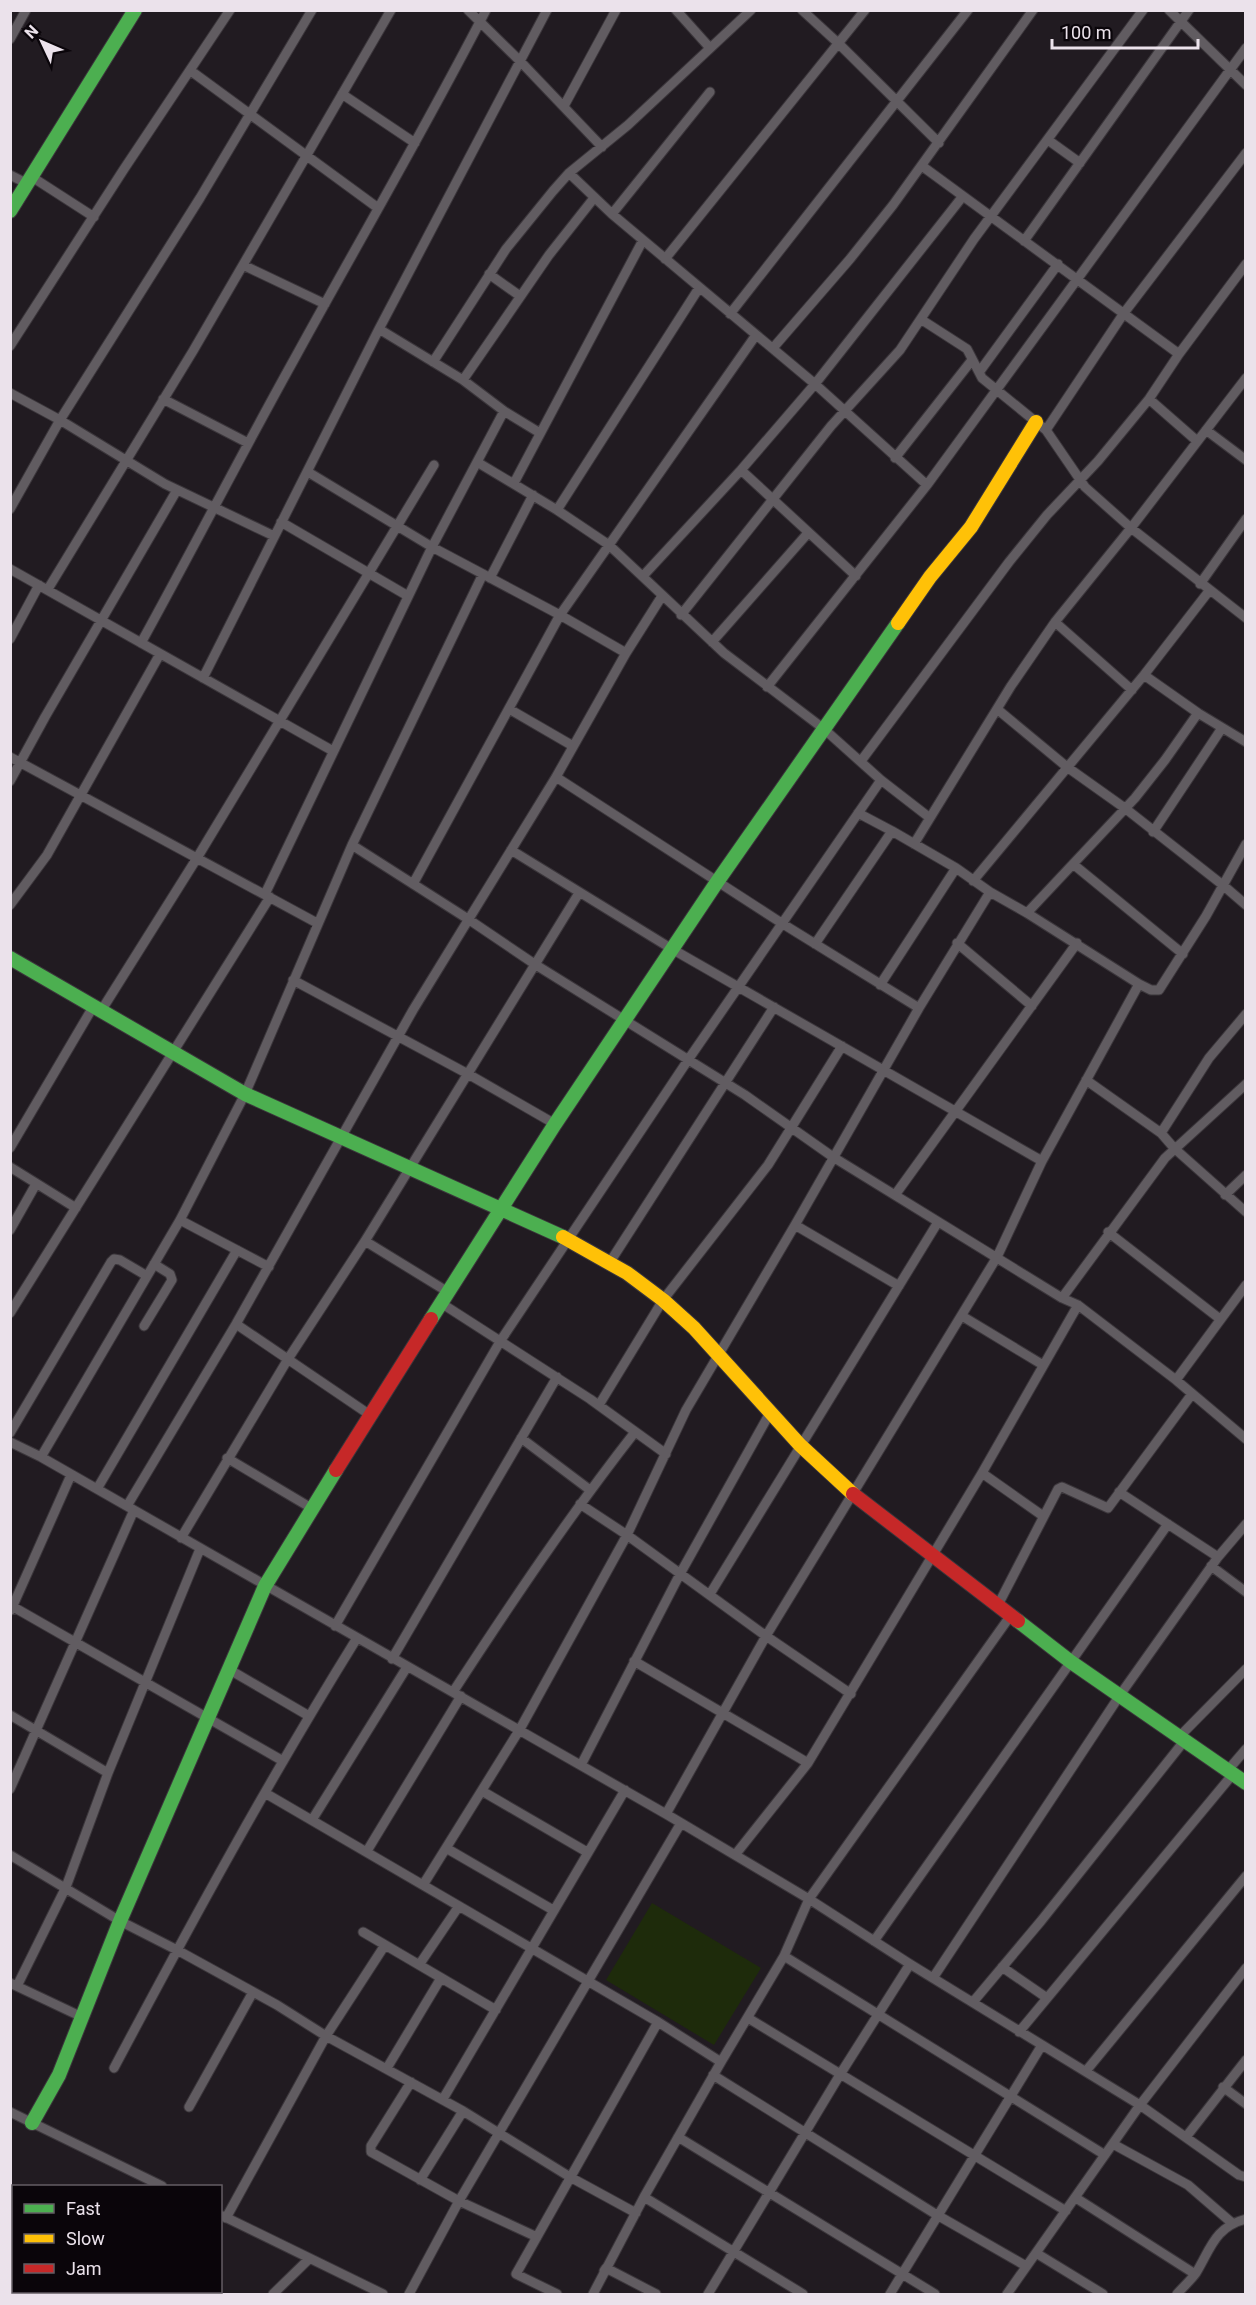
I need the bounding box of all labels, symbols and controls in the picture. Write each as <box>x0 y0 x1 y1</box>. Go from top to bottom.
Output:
north arrow <box>12 12 72 72</box>
scale bar <box>1052 12 1198 50</box>
text: N <box>21 21 42 43</box>
text: 100 m <box>1061 22 1112 43</box>
legend <box>12 2185 222 2293</box>
text: Fast <box>66 2198 101 2219</box>
text: Slow <box>66 2228 105 2249</box>
text: Jam <box>66 2258 102 2279</box>

